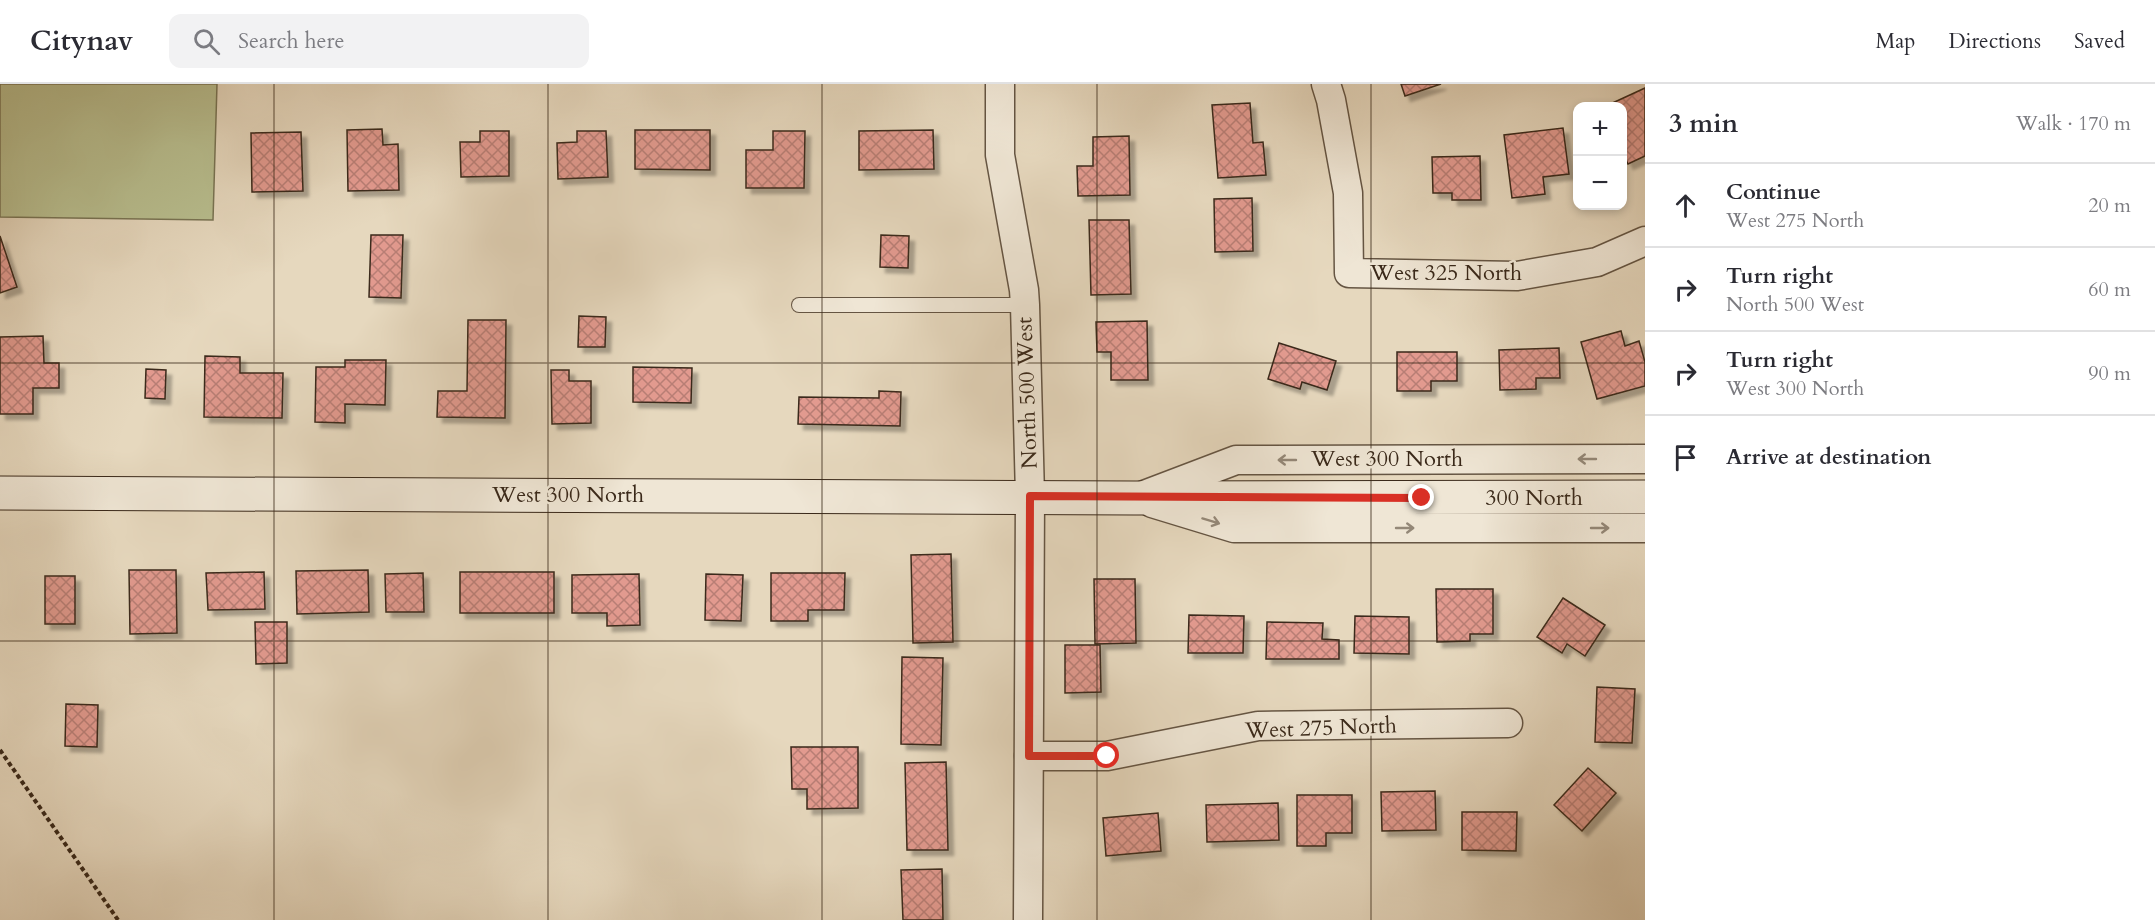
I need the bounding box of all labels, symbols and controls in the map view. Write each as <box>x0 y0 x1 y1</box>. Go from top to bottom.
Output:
search box <box>169 14 589 68</box>
text: Citynav <box>30 22 133 60</box>
icon: search <box>190 25 223 58</box>
text: Search here <box>238 26 345 56</box>
text: Map <box>1875 27 1915 56</box>
text: Directions <box>1948 27 2041 56</box>
text: Saved <box>2074 27 2125 56</box>
map controls <box>1573 102 1627 210</box>
button: + <box>1573 102 1627 156</box>
text: 3 min <box>1669 106 1738 141</box>
text: Walk · 170 m <box>2016 110 2131 137</box>
button: − <box>1573 156 1627 210</box>
text: Continue <box>1726 177 1821 207</box>
icon: ahead <box>1669 189 1702 222</box>
text: 20 m <box>2088 192 2131 219</box>
text: West 275 North <box>1726 207 1864 234</box>
street label: West 325 North <box>1369 258 1522 288</box>
text: Turn right <box>1726 261 1833 291</box>
icon: right <box>1669 273 1702 306</box>
text: 60 m <box>2088 276 2131 303</box>
text: North 500 West <box>1726 291 1864 318</box>
street label: North 500 West <box>1009 317 1045 469</box>
text: Turn right <box>1726 345 1833 375</box>
icon: right <box>1669 357 1702 390</box>
text: 90 m <box>2088 360 2131 387</box>
text: West 300 North <box>1726 375 1864 402</box>
icon: arrive <box>1669 441 1702 474</box>
text: Arrive at destination <box>1726 442 1931 472</box>
street label: West 300 North <box>1310 444 1463 474</box>
one-way arrow <box>1577 453 1597 465</box>
one-way arrow <box>1277 454 1297 466</box>
street label: West 300 North <box>491 480 644 510</box>
street label: 300 North <box>1485 483 1583 513</box>
route end <box>1408 484 1434 510</box>
one-way arrow <box>1201 516 1220 527</box>
one-way arrow <box>1395 522 1415 534</box>
one-way arrow <box>1590 522 1610 534</box>
street label: West 275 North <box>1244 710 1397 746</box>
route start <box>1093 742 1119 768</box>

